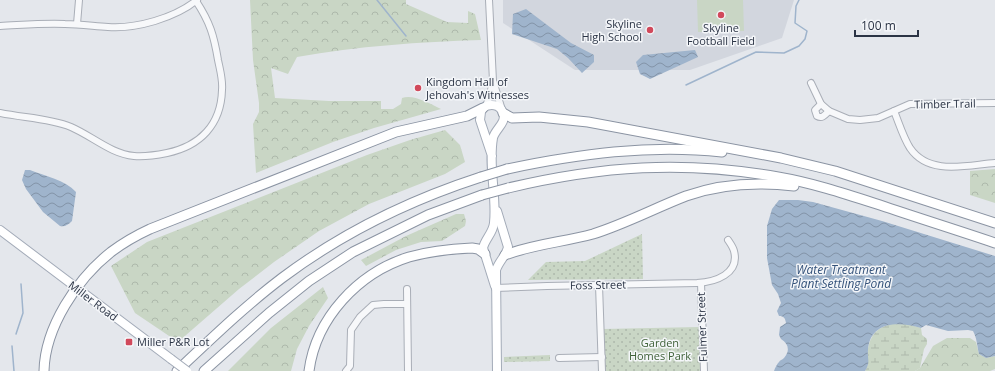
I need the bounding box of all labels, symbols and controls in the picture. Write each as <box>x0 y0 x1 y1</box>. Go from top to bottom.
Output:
marker: Skyline Football Field <box>716 10 726 20</box>
scale bar <box>855 12 918 38</box>
place label: Skyline High School <box>581 16 642 44</box>
text: 100 m <box>861 17 896 34</box>
place label: Skyline Football Field <box>687 20 755 48</box>
marker: Skyline High School <box>645 25 655 35</box>
place label: Kingdom Hall of Jehovah's Witnesses <box>425 74 529 102</box>
marker: Kingdom Hall of Jehovah's Witnesses <box>413 83 423 93</box>
street label: Timber Trail <box>914 95 976 112</box>
water label: Water Treatment Plant Settling Pond <box>791 261 892 292</box>
street label: Miller Road <box>66 277 121 324</box>
street label: Foss Street <box>570 277 626 292</box>
street label: Fulmer Street <box>693 292 710 362</box>
place label: Miller P&R Lot <box>137 334 209 349</box>
park label: Garden Homes Park <box>629 335 691 363</box>
marker: Miller P&R Lot <box>124 337 134 347</box>

